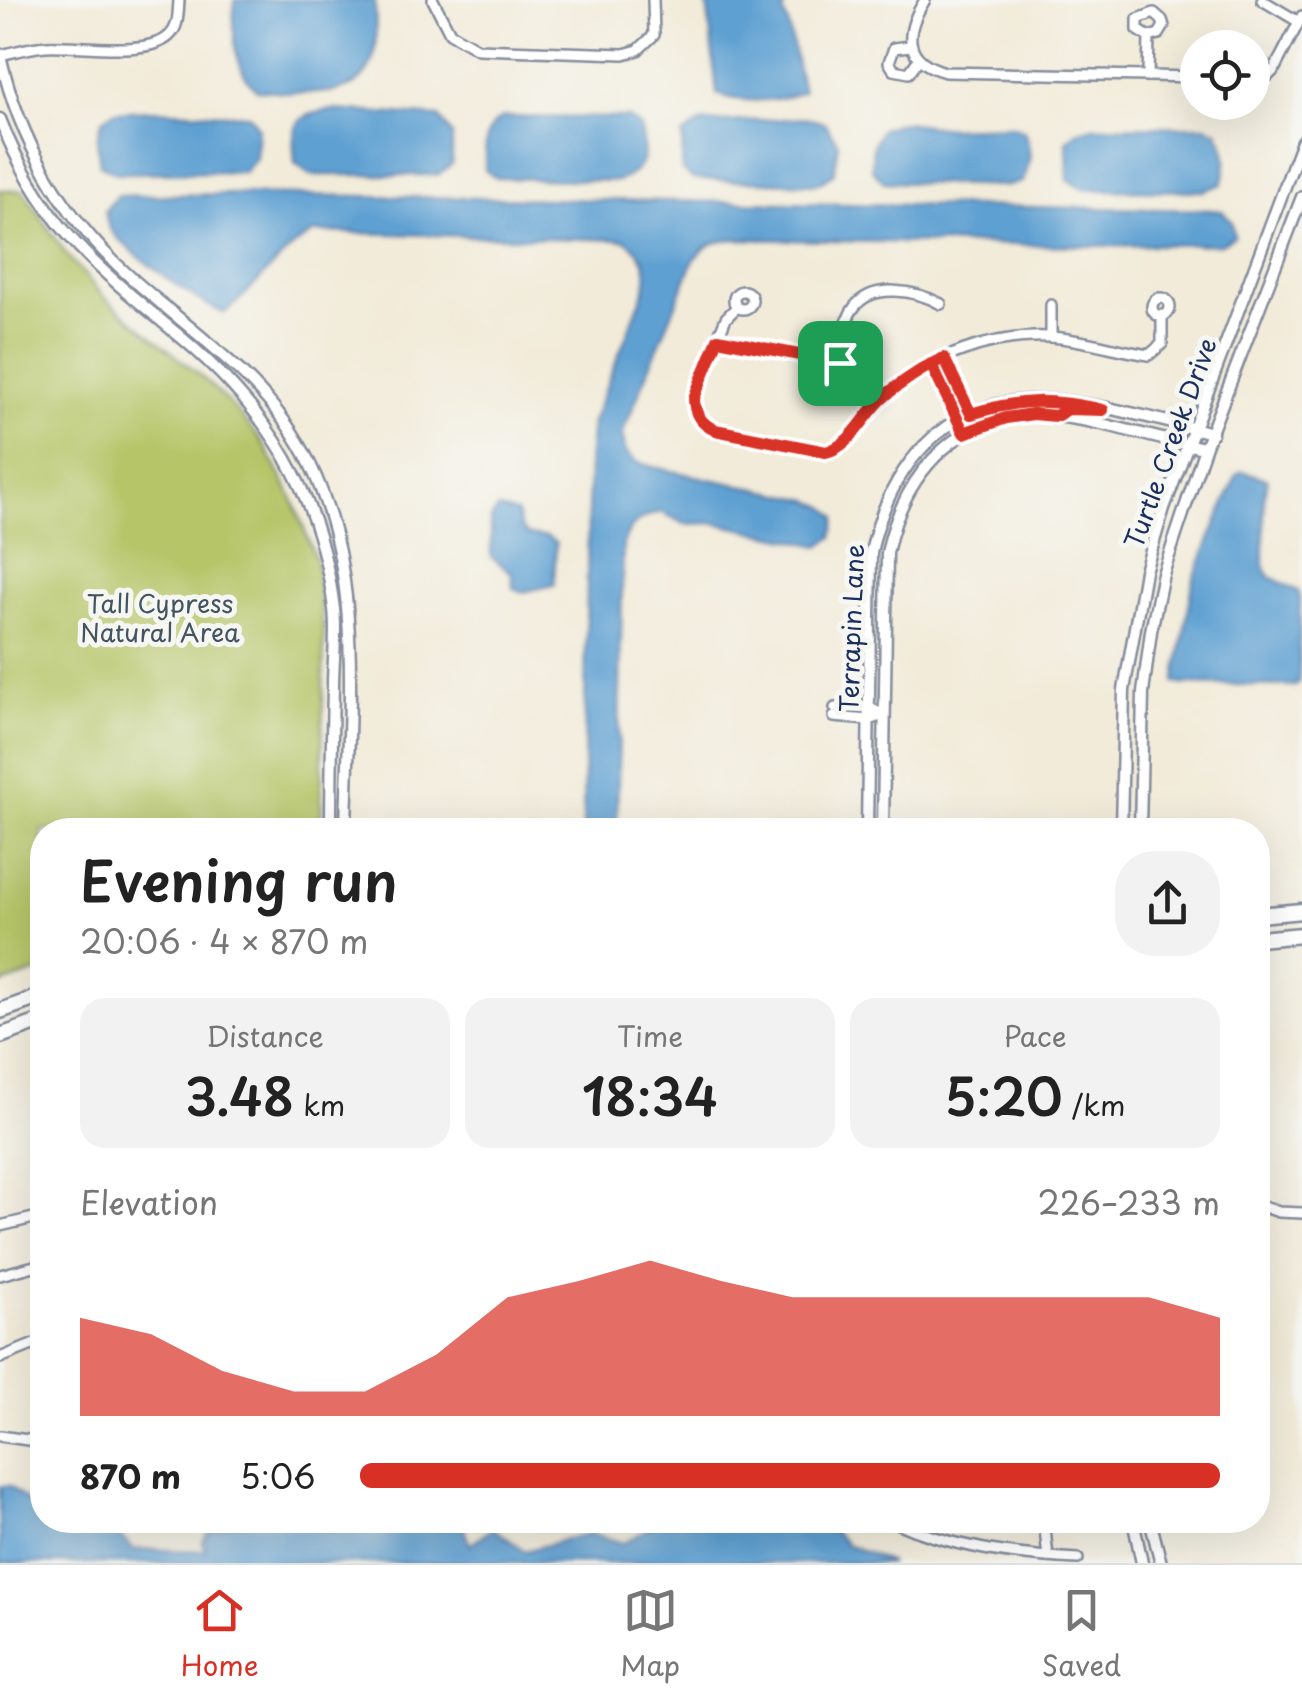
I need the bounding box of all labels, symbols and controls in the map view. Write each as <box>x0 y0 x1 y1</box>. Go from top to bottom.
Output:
map controls <box>1180 30 1270 120</box>
button: locate <box>1180 30 1270 120</box>
pin <box>798 321 883 406</box>
street label: Turtle Creek Drive <box>1114 332 1226 554</box>
icon: arrive <box>813 336 868 391</box>
street label: Terrapin Lane <box>829 543 873 713</box>
park label: Tall Cypress Natural Area <box>80 584 240 651</box>
text: Evening run <box>80 838 398 921</box>
button: share <box>1115 851 1220 956</box>
text: 20:06 · 4 × 870 m <box>80 917 368 965</box>
text: Distance <box>206 1014 324 1057</box>
text: Time <box>617 1014 683 1057</box>
text: Pace <box>1003 1014 1067 1057</box>
text: 3.48 <box>185 1057 294 1133</box>
text: 18:34 <box>582 1057 718 1133</box>
text: 5:20 <box>945 1057 1063 1133</box>
text: km <box>294 1083 345 1126</box>
text: /km <box>1063 1083 1125 1126</box>
text: Elevation <box>80 1178 218 1226</box>
text: 226–233 m <box>1037 1178 1220 1226</box>
text: 870 m <box>80 1452 181 1500</box>
text: 5:06 <box>240 1452 316 1500</box>
tab: Home <box>181 1583 259 1686</box>
tab: Map <box>620 1583 680 1686</box>
tab: Saved <box>1042 1583 1121 1686</box>

